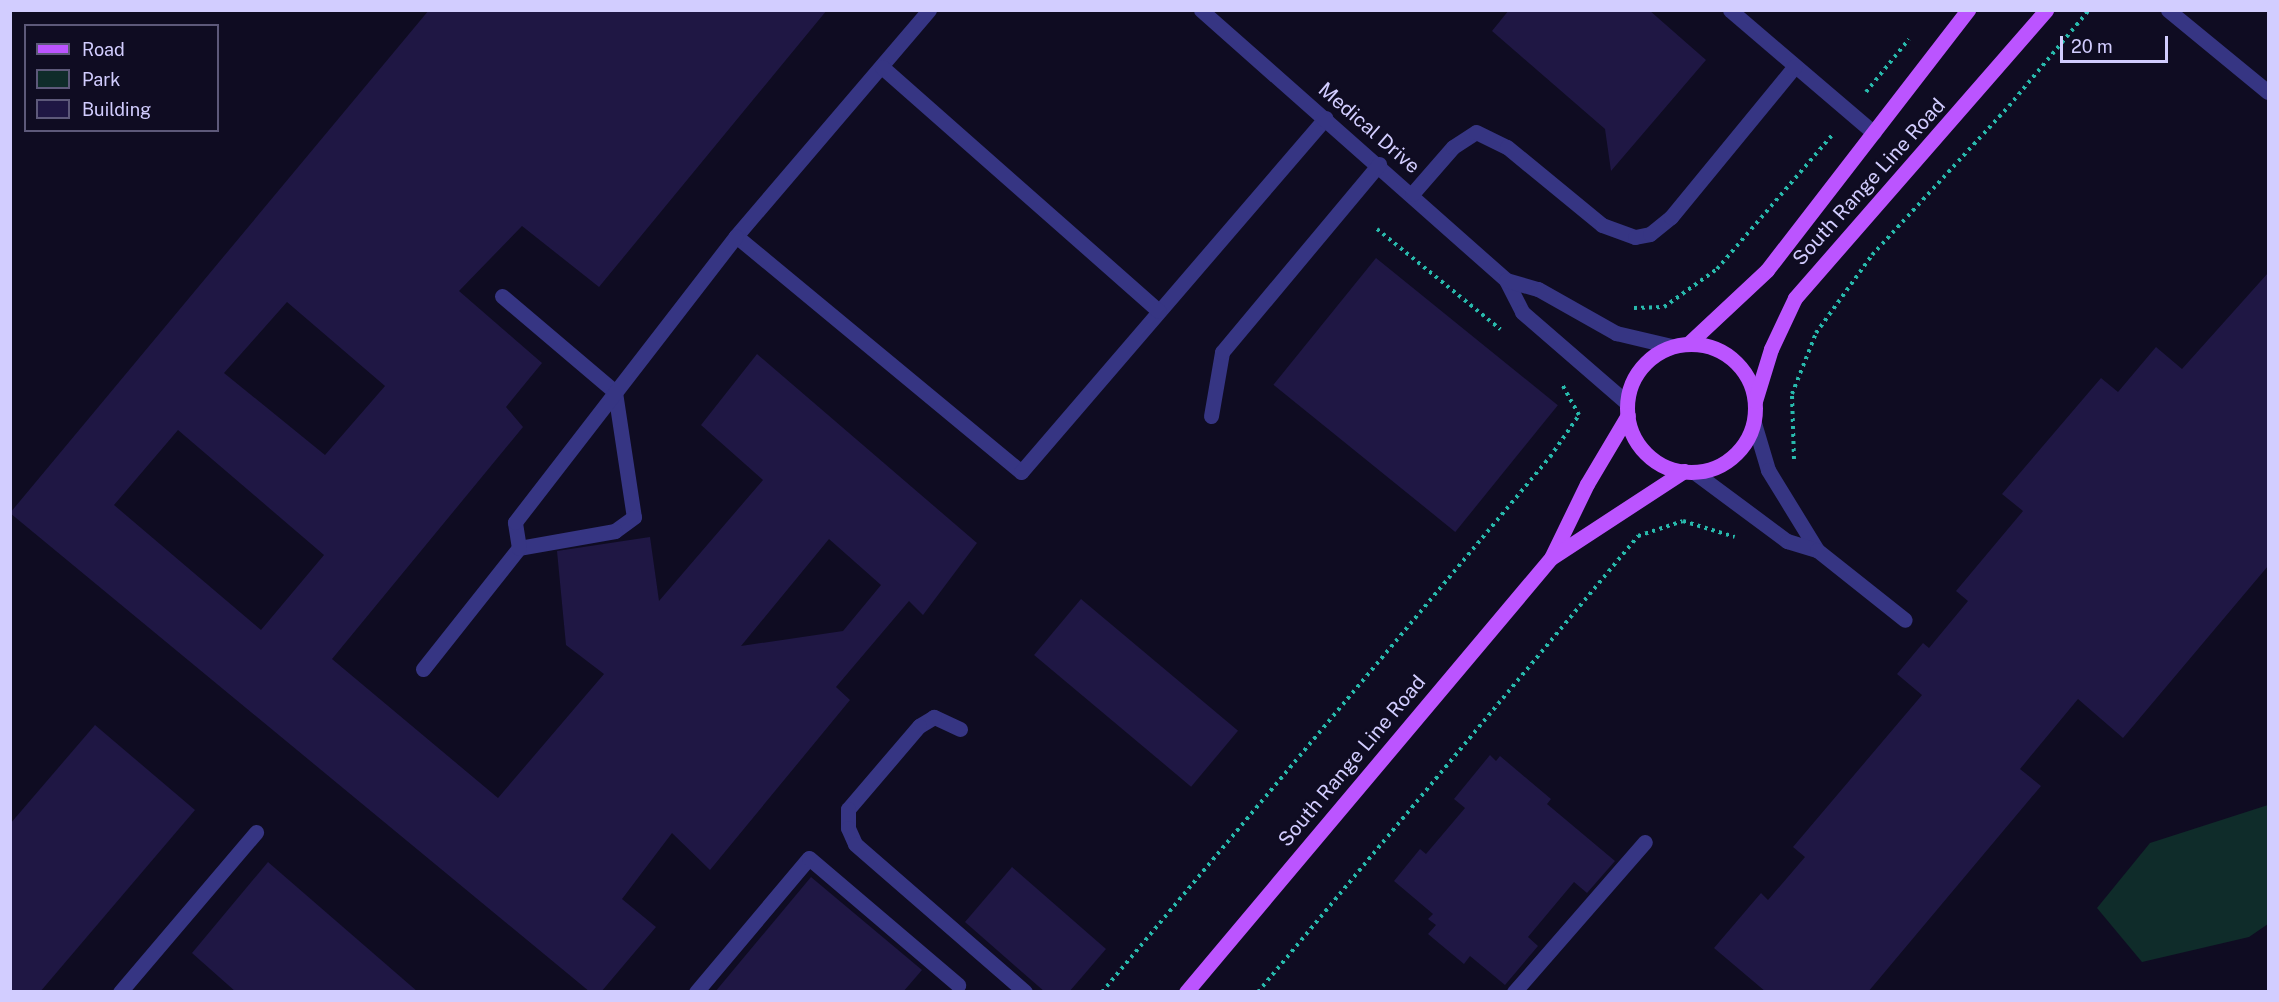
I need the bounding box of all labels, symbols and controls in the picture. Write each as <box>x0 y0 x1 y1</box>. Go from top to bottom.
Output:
legend <box>24 24 219 132</box>
scale bar <box>2063 24 2171 62</box>
text: 20 m <box>2071 36 2113 57</box>
text: Road <box>82 39 125 60</box>
text: Park <box>82 69 120 90</box>
street label: Medical Drive <box>1313 77 1425 179</box>
street label: South Range Line Road <box>1788 94 1950 270</box>
text: Building <box>82 99 151 120</box>
street label: South Range Line Road <box>1273 670 1431 852</box>

